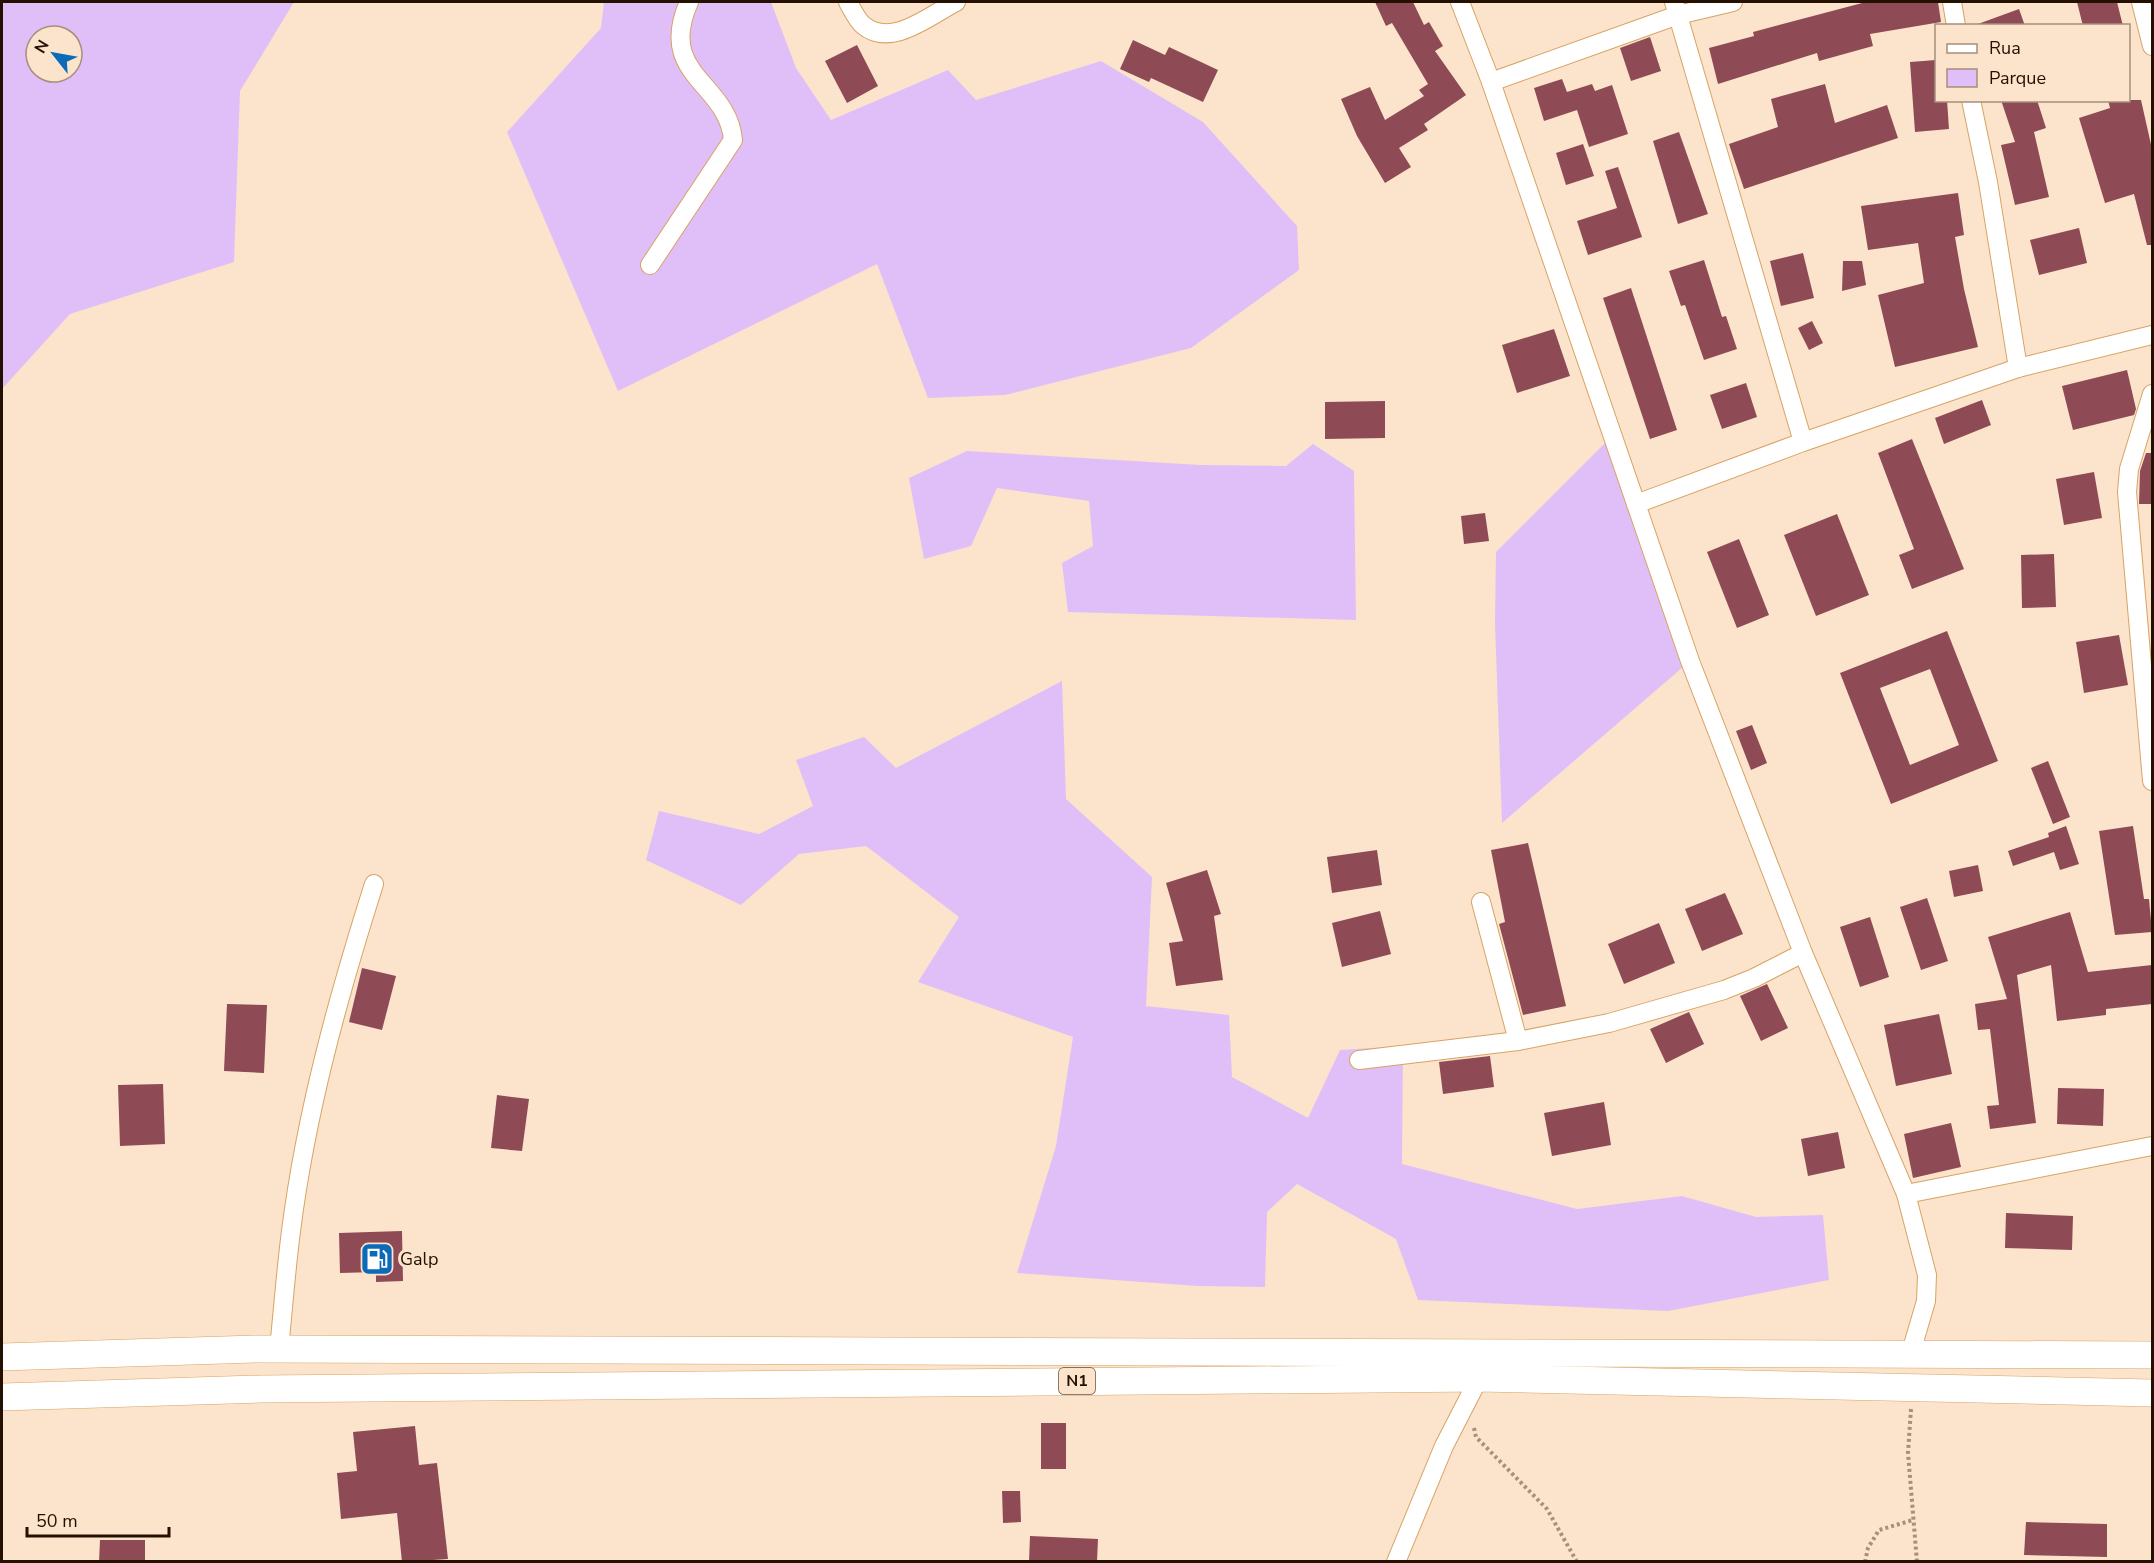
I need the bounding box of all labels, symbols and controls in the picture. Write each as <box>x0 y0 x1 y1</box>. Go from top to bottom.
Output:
north arrow <box>24 24 84 84</box>
legend <box>1935 24 2130 102</box>
text: N <box>29 36 55 58</box>
text: Rua <box>1989 36 2021 60</box>
text: Parque <box>1989 66 2046 90</box>
fuel station icon: Galp <box>359 1241 395 1277</box>
place label: Galp <box>400 1247 438 1271</box>
road number: N1 <box>1059 1368 1095 1394</box>
scale bar <box>27 1500 170 1538</box>
text: 50 m <box>36 1509 78 1533</box>

